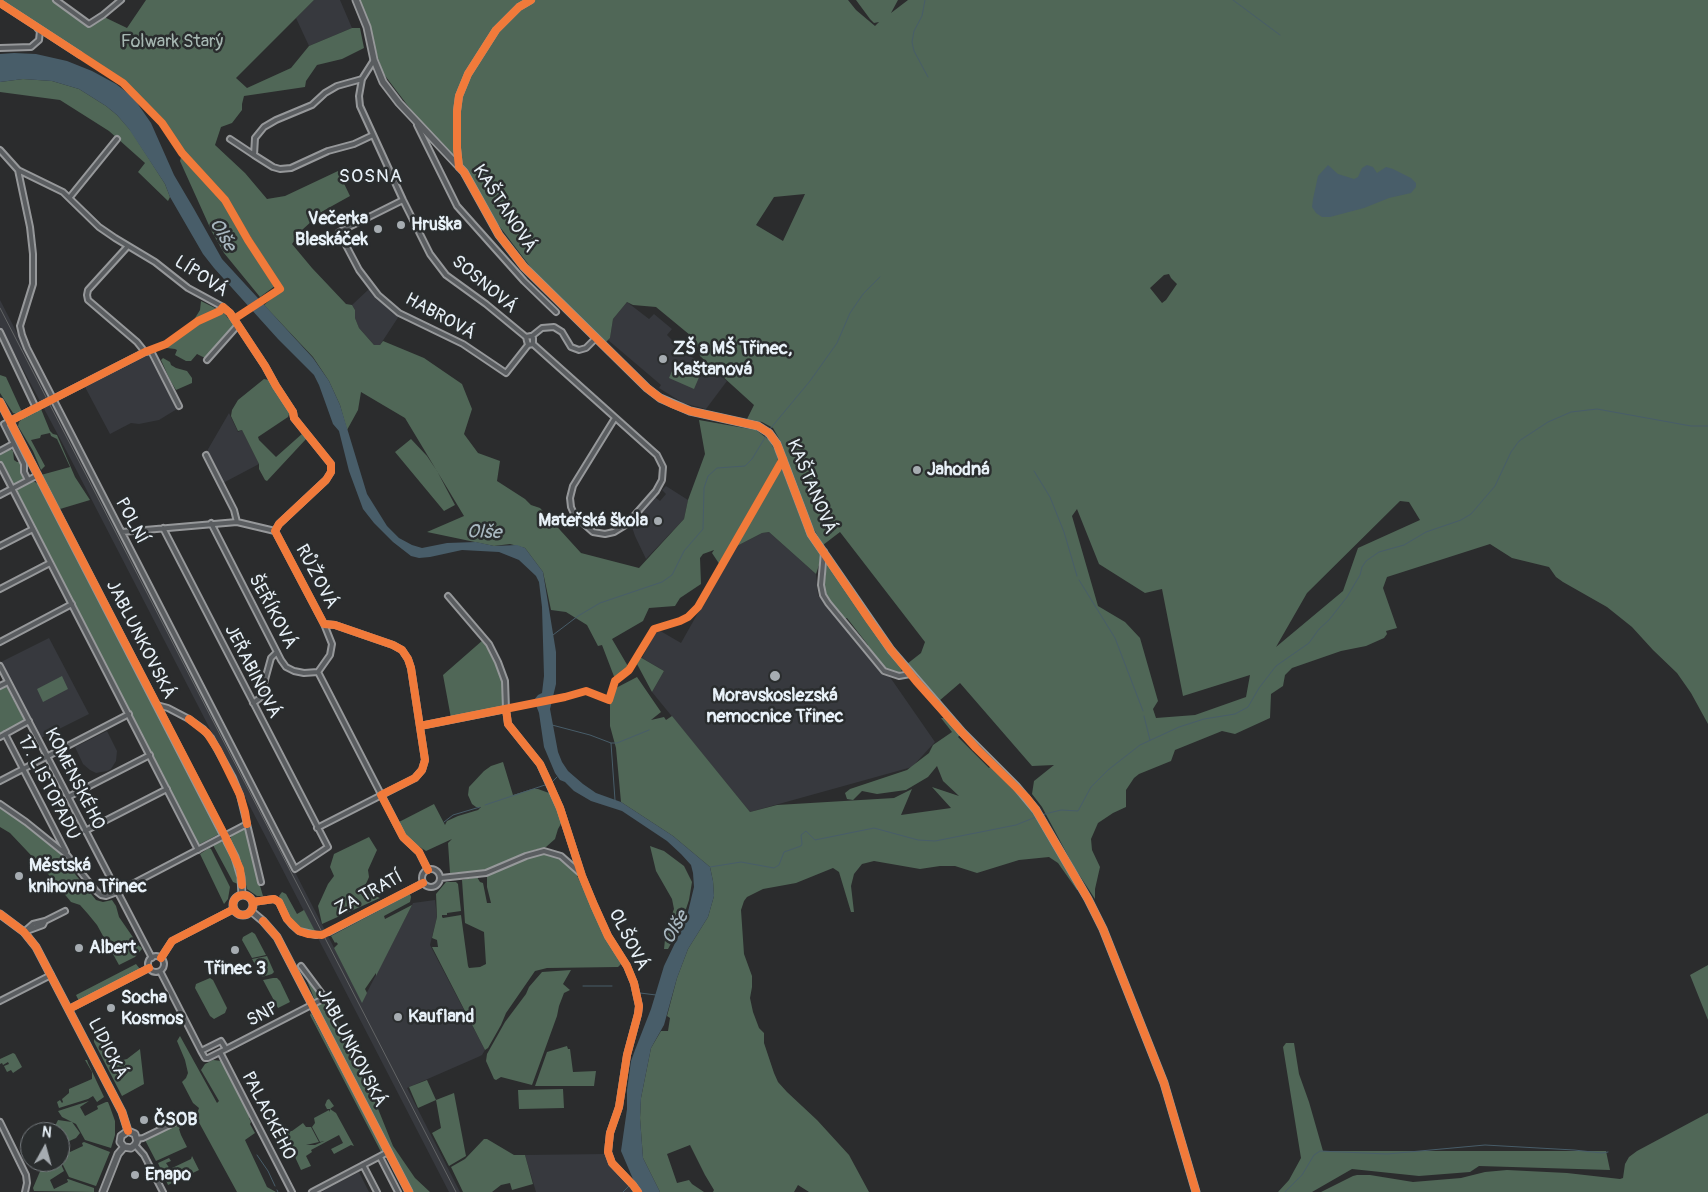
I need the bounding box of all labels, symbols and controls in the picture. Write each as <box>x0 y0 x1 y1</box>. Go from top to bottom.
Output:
park label: Folwark Starý <box>121 31 223 53</box>
street label: KAŠTANOVÁ <box>467 161 541 257</box>
district label: SOSNA <box>338 166 404 188</box>
place label: Večerka Bleskáček <box>295 208 368 250</box>
water label: Olše <box>204 214 240 256</box>
place label: Hruška <box>411 214 462 236</box>
marker: Hruška <box>395 219 407 231</box>
marker: Večerka Bleskáček <box>372 223 384 235</box>
street label: SOSNOVÁ <box>447 251 521 319</box>
street label: LÍPOVÁ <box>170 252 232 302</box>
street label: HABROVÁ <box>401 289 479 345</box>
place label: ZŠ a MŠ Třinec, Kaštanová <box>673 338 792 380</box>
marker: ZŠ a MŠ Třinec, Kaštanová <box>657 353 669 365</box>
street label: KAŠTANOVÁ <box>781 436 841 538</box>
place label: Jahodná <box>927 459 990 481</box>
marker: Jahodná <box>911 464 923 476</box>
street label: POLNÍ <box>110 494 152 548</box>
place label: Mateřská škola <box>538 510 648 532</box>
marker: Mateřská škola <box>652 515 664 527</box>
water label: Olše <box>466 521 502 545</box>
street label: RŮŽOVÁ <box>290 541 342 613</box>
street label: ŠEŘÍKOVÁ <box>243 571 301 653</box>
street label: JABLUNKOVSKÁ <box>101 577 179 703</box>
street label: JEŘABINOVÁ <box>219 622 285 722</box>
marker: Moravskoslezská nemocnice Třinec <box>768 669 782 683</box>
place label: Moravskoslezská nemocnice Třinec <box>706 685 844 728</box>
street label: KOMENSKÉHO <box>39 724 109 834</box>
street label: 17. LISTOPADU <box>12 732 84 844</box>
place label: Městská knihovna Třinec <box>29 855 147 898</box>
street label: ZA TRATÍ <box>331 867 407 921</box>
marker: Městská knihovna Třinec <box>13 870 25 882</box>
street label: OLŠOVÁ <box>603 905 653 975</box>
water label: Olše <box>658 907 694 949</box>
place label: Albert <box>89 937 136 959</box>
marker: Albert <box>73 942 85 954</box>
marker: Třinec 3 <box>229 944 241 956</box>
place label: Třinec 3 <box>204 958 266 980</box>
street label: JABLUNKOVSKÁ <box>312 985 390 1111</box>
place label: Socha Kosmos <box>121 987 183 1030</box>
street label: SNP <box>244 998 282 1032</box>
marker: Socha Kosmos <box>105 1002 117 1014</box>
place label: Kaufland <box>408 1006 474 1028</box>
marker: Kaufland <box>392 1011 404 1023</box>
street label: LIDICKÁ <box>82 1015 132 1083</box>
street label: PALACKÉHO <box>237 1068 299 1164</box>
place label: ČSOB <box>154 1109 197 1131</box>
marker: ČSOB <box>138 1114 150 1126</box>
north arrow <box>20 1122 70 1172</box>
text: N <box>41 1124 53 1142</box>
place label: Enapo <box>145 1164 191 1186</box>
marker: Enapo <box>129 1169 141 1181</box>

